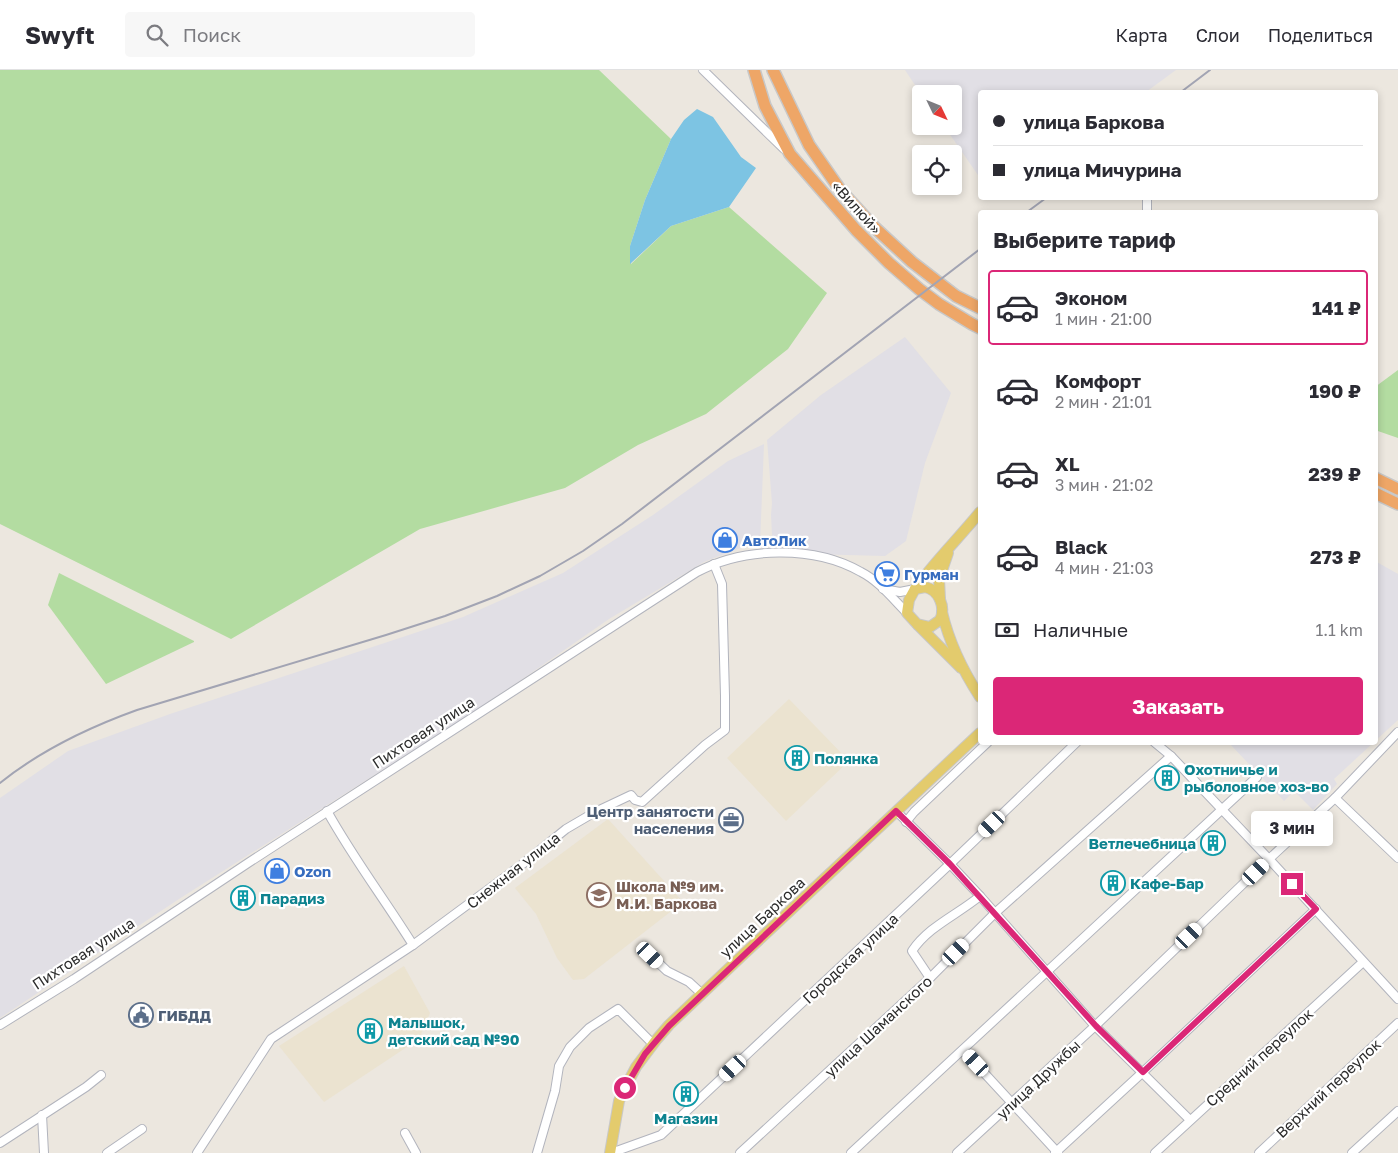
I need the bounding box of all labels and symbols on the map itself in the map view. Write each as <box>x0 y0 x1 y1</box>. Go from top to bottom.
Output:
north arrow <box>912 85 962 135</box>
street label: «Вилюй» <box>828 177 886 237</box>
shop icon: АвтоЛик <box>712 527 738 553</box>
place label: АвтоЛик <box>742 531 807 549</box>
supermarket icon: Гурман <box>874 561 900 587</box>
place label: Гурман <box>904 565 959 583</box>
street label: Пихтовая улица <box>369 692 477 772</box>
building icon: Полянка <box>784 745 810 771</box>
place label: Полянка <box>814 749 879 767</box>
place label: Охотничье и рыболовное хоз-во <box>1184 760 1329 795</box>
building icon: Охотничье и рыболовное хоз-во <box>1154 765 1180 791</box>
place label: Центр занятости населения <box>586 802 714 837</box>
office icon: Центр занятости населения <box>718 807 744 833</box>
car <box>975 808 1008 840</box>
callout: 3 мин <box>1251 812 1333 846</box>
street label: Снежная улица <box>463 828 563 912</box>
building icon: Ветлечебница <box>1200 830 1226 856</box>
place label: Ветлечебница <box>1088 834 1196 852</box>
car <box>1240 856 1272 888</box>
shop icon: Ozon <box>264 858 290 884</box>
place label: Ozon <box>294 862 331 880</box>
building icon: Кафе-Бар <box>1100 870 1126 896</box>
street label: улица Баркова <box>716 873 808 961</box>
route end <box>1281 873 1303 895</box>
place label: Кафе-Бар <box>1130 874 1204 892</box>
place label: Школа №9 им. М.И. Баркова <box>616 877 724 912</box>
school or university icon: Школа №9 им. М.И. Баркова <box>586 882 612 908</box>
building icon: Парадиз <box>230 885 256 911</box>
place label: Парадиз <box>260 889 325 907</box>
street label: Городская улица <box>798 909 902 1007</box>
street label: Пихтовая улица <box>29 913 137 993</box>
car <box>1173 920 1205 952</box>
car <box>940 936 971 968</box>
car <box>633 939 666 971</box>
street label: улица Шаманского <box>821 972 935 1080</box>
public building icon: ГИБДД <box>128 1002 154 1028</box>
street label: Средний переулок <box>1202 1004 1317 1110</box>
place label: ГИБДД <box>158 1006 211 1024</box>
place label: Малышок, детский сад №90 <box>388 1013 520 1048</box>
building icon: Малышок, детский сад №90 <box>357 1018 383 1044</box>
street label: Верхний переулок <box>1272 1034 1384 1141</box>
street label: улица Дружбы <box>992 1036 1084 1122</box>
car <box>960 1047 991 1079</box>
car <box>716 1052 749 1084</box>
route start <box>614 1077 636 1099</box>
building icon: Магазин <box>673 1081 699 1107</box>
place label: Магазин <box>654 1109 718 1127</box>

